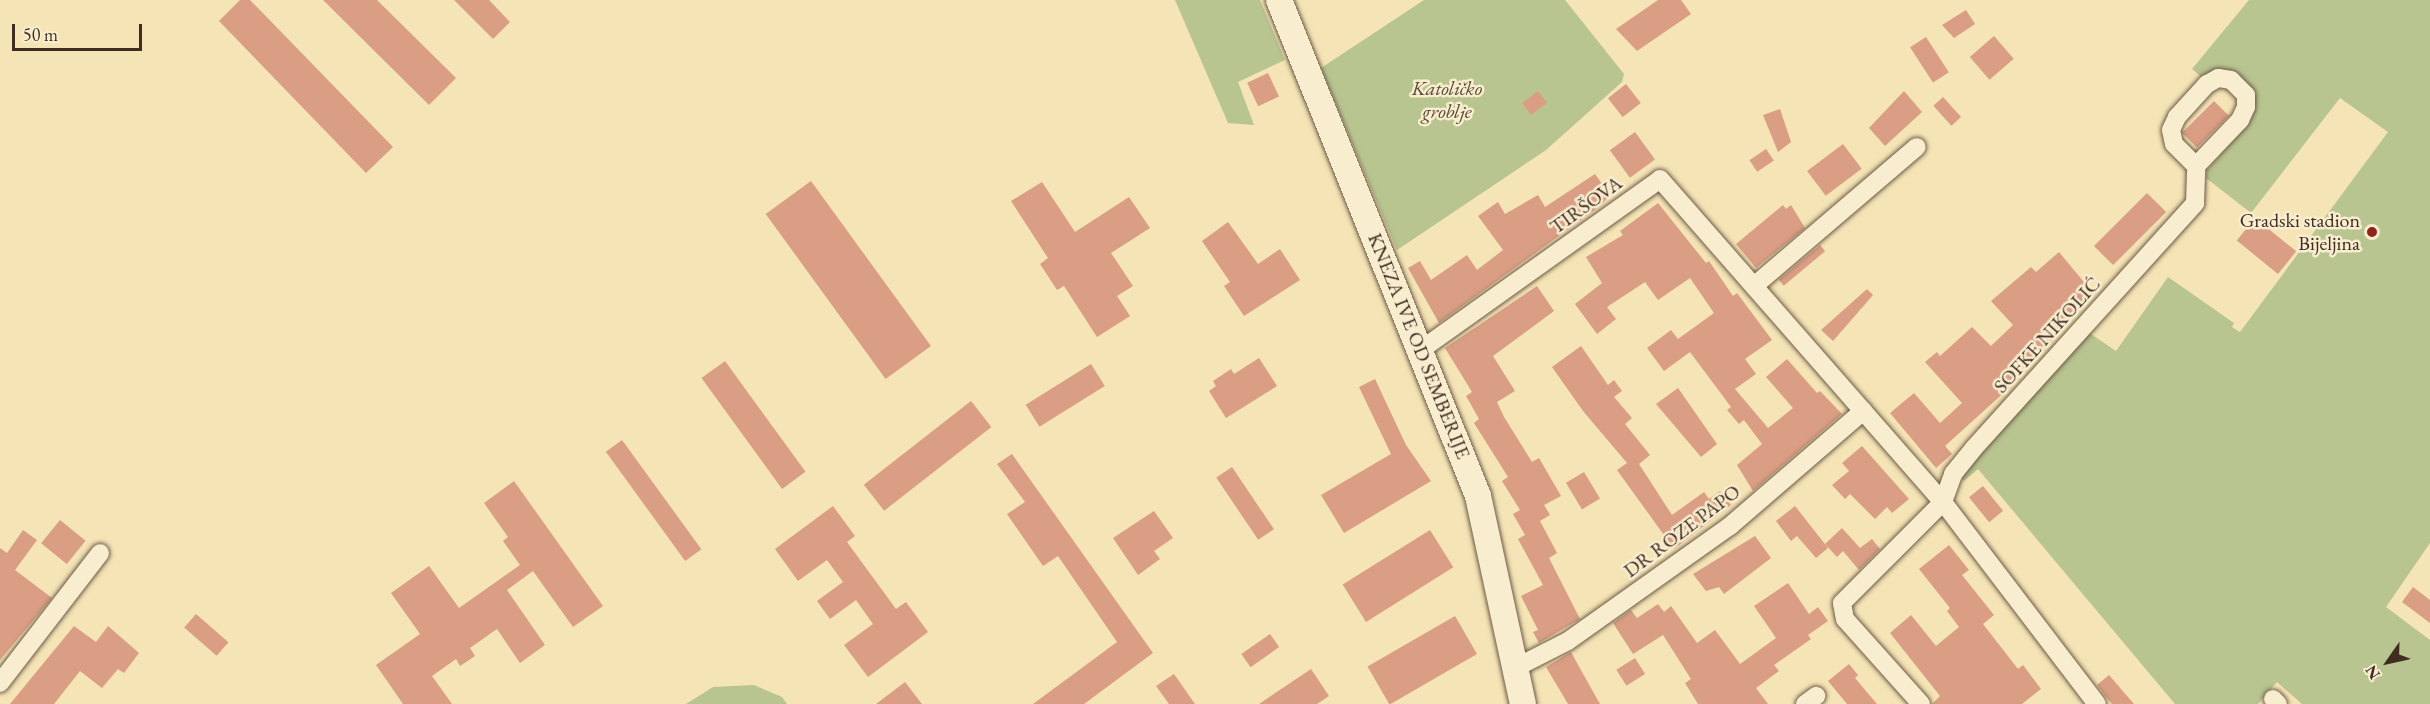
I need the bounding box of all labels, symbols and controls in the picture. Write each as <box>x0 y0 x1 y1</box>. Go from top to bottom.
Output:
scale bar <box>15 12 146 50</box>
text: 50 m <box>23 23 58 46</box>
park label: Katoličko groblje <box>1412 76 1482 123</box>
street label: TIRŠOVA <box>1545 171 1627 239</box>
place label: Gradski stadion Bijeljina <box>2240 208 2360 255</box>
marker: Gradski stadion Bijeljina <box>2365 225 2379 239</box>
street label: KNEZA IVE OD SEMBERIJE <box>1363 230 1475 462</box>
street label: SOFKE NIKOLIĆ <box>1989 272 2105 398</box>
street label: DR ROZE PAPO <box>1619 479 1745 583</box>
north arrow <box>2358 632 2418 692</box>
text: N <box>2360 661 2385 684</box>

